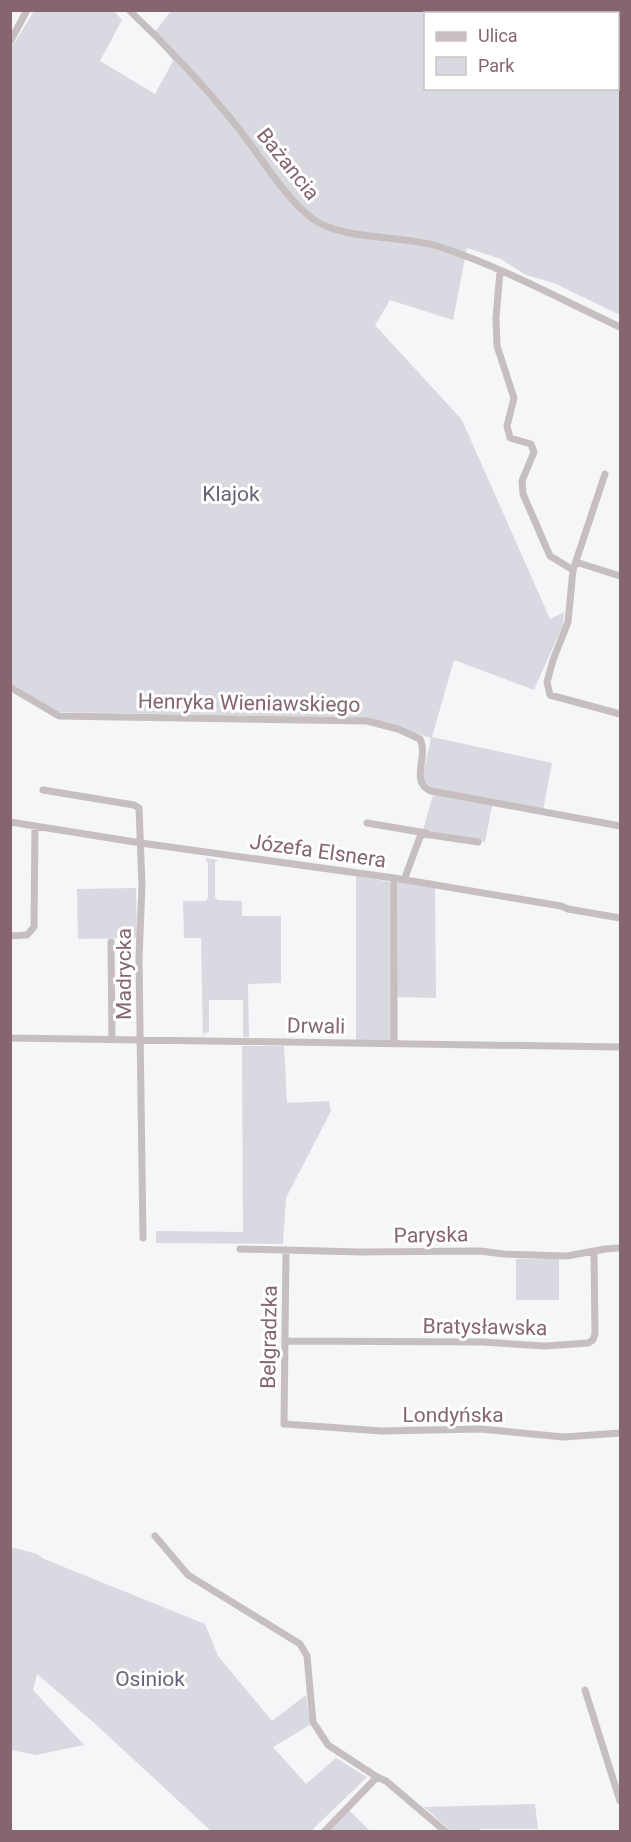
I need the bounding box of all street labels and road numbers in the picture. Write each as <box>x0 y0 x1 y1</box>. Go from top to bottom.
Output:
street label: Bażancia <box>252 123 324 205</box>
street label: Henryka Wieniawskiego <box>138 689 360 717</box>
street label: Józefa Elsnera <box>248 830 388 872</box>
street label: Madrycka <box>112 928 136 1020</box>
street label: Drwali <box>287 1013 345 1039</box>
street label: Paryska <box>393 1222 469 1248</box>
street label: Belgradzka <box>256 1285 282 1389</box>
street label: Bratysławska <box>422 1314 548 1340</box>
street label: Londyńska <box>402 1403 504 1427</box>

